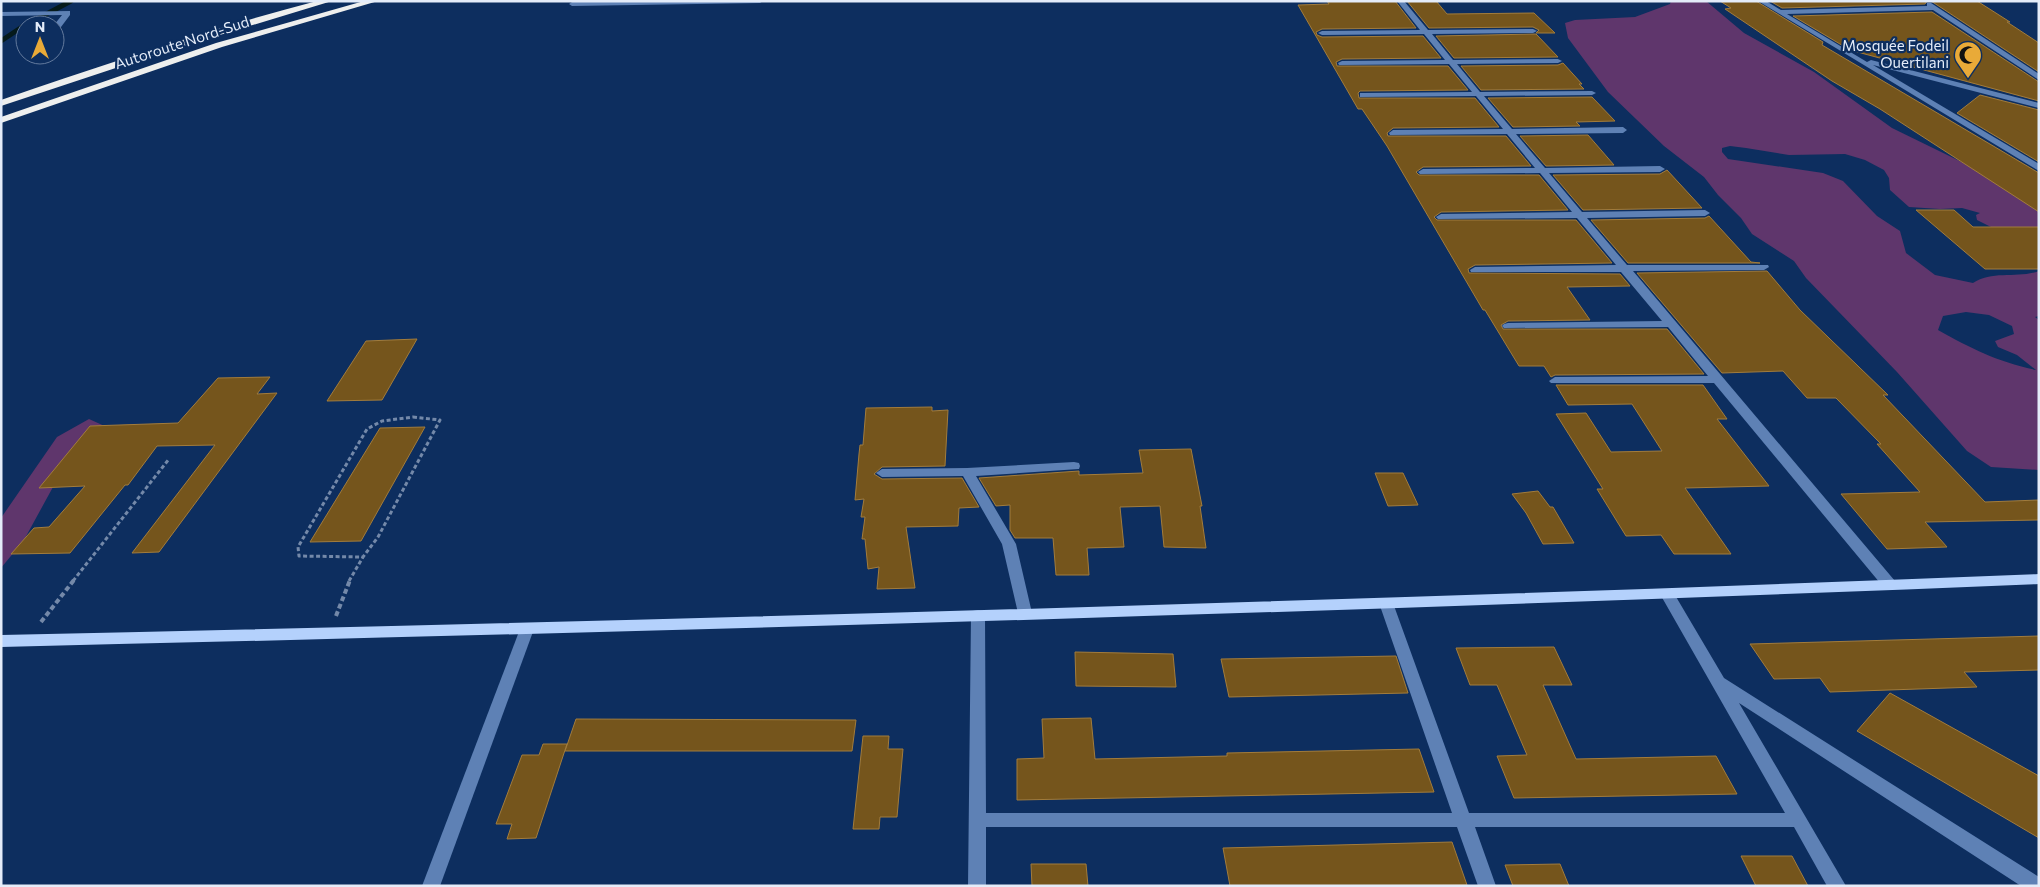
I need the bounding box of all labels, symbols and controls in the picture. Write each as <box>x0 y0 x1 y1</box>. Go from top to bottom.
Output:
street label: Autoroute Nord-Sud <box>112 12 251 72</box>
north arrow <box>15 15 65 65</box>
text: N <box>35 18 45 35</box>
place label: Mosquée Fodeil Ouertilani <box>1842 36 1949 71</box>
mosque icon: Mosquée Fodeil Ouertilani <box>1953 40 1983 79</box>

